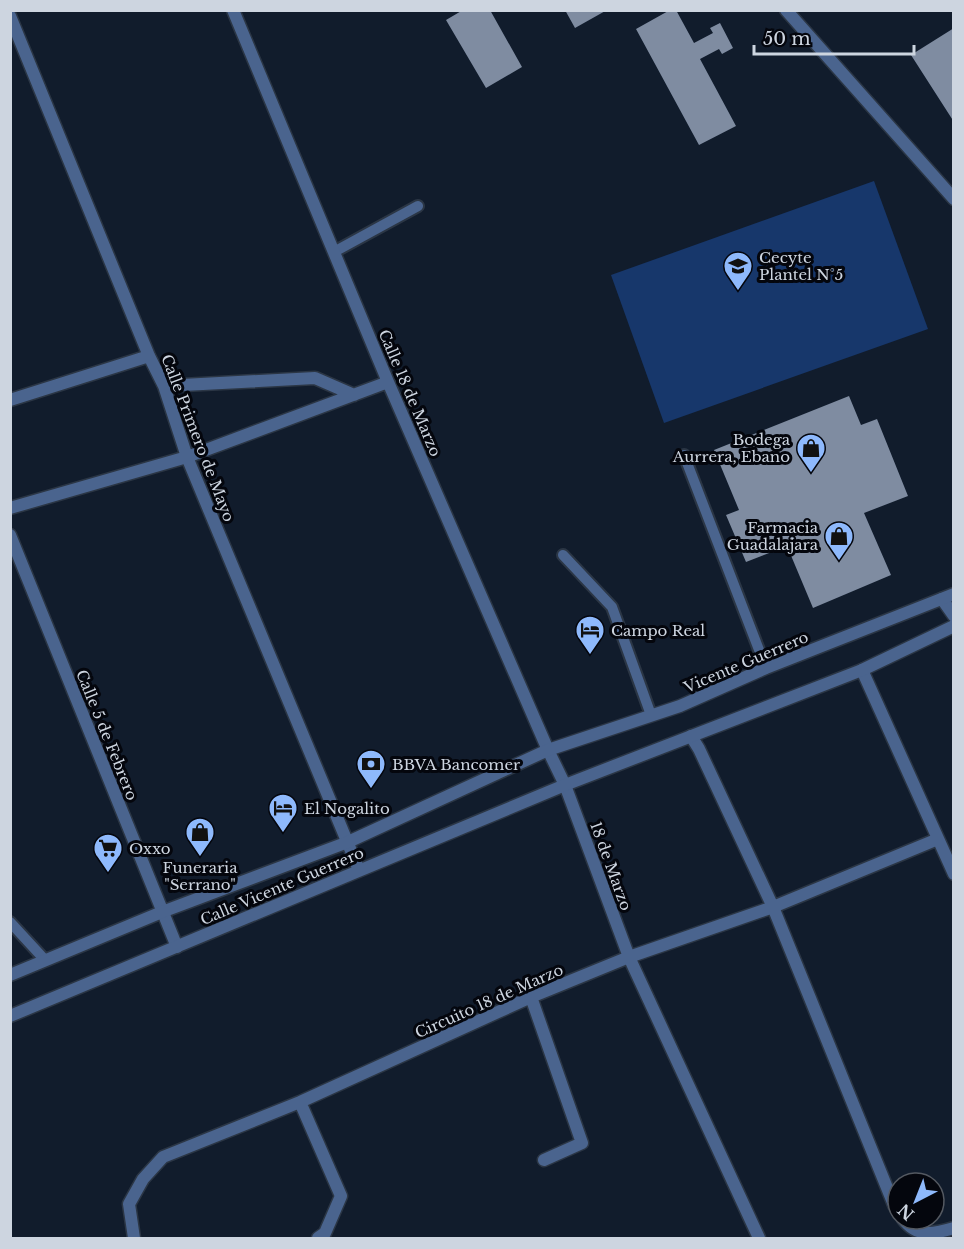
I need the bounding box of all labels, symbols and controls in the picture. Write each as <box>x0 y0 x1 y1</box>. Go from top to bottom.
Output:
scale bar <box>754 18 914 56</box>
text: 50 m <box>763 28 811 50</box>
place label: Cecyte Plantel N°5 <box>759 248 843 284</box>
school or university icon: Cecyte Plantel N°5 <box>722 250 754 292</box>
street label: Calle 18 de Marzo <box>375 327 445 460</box>
street label: Calle Primero de Mayo <box>157 352 239 525</box>
place label: Bodega Aurrera, Ebano <box>672 430 791 466</box>
shop icon: Bodega Aurrera, Ebano <box>795 432 827 474</box>
place label: Farmacia Guadalajara <box>727 518 819 554</box>
shop icon: Farmacia Guadalajara <box>823 520 855 562</box>
hotel icon: Campo Real <box>574 614 606 656</box>
place label: Campo Real <box>611 621 705 640</box>
street label: Vicente Guerrero <box>680 627 811 697</box>
street label: Calle 5 de Febrero <box>72 667 142 803</box>
bank icon: BBVA Bancomer <box>355 748 387 790</box>
place label: BBVA Bancomer <box>392 755 521 774</box>
hotel icon: El Nogalito <box>267 792 299 834</box>
place label: El Nogalito <box>304 799 390 818</box>
shop icon: Funeraria "Serrano" <box>184 816 216 858</box>
street label: 18 de Marzo <box>586 819 636 913</box>
supermarket icon: Oxxo <box>92 832 124 874</box>
place label: Oxxo <box>129 839 171 858</box>
street label: Calle Vicente Guerrero <box>197 843 367 929</box>
place label: Funeraria "Serrano" <box>162 858 238 894</box>
street label: Circuito 18 de Marzo <box>412 960 566 1042</box>
north arrow <box>886 1171 946 1231</box>
text: N <box>894 1200 918 1225</box>

